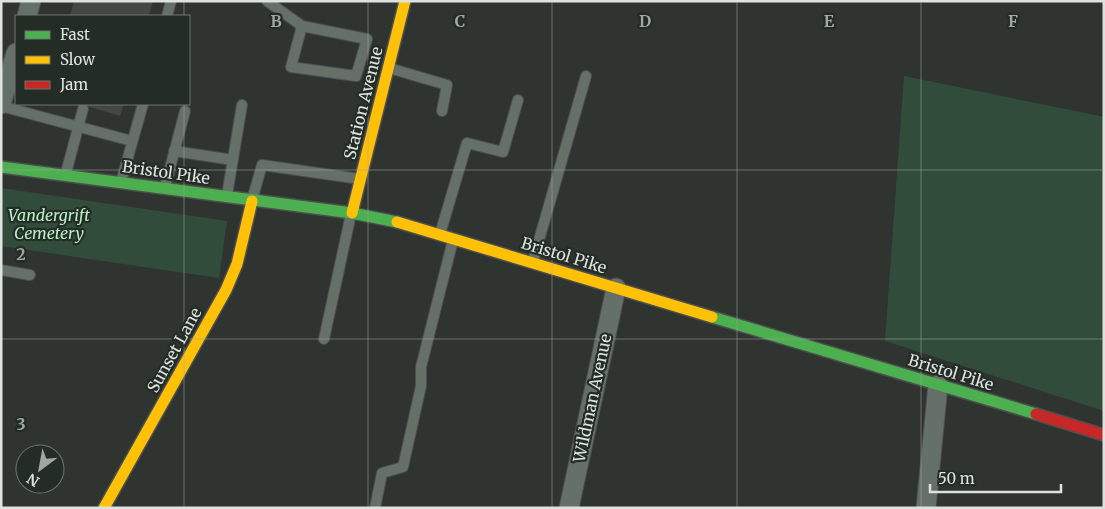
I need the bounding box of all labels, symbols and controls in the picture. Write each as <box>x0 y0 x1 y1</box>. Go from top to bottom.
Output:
text: B <box>270 11 282 31</box>
text: C <box>455 11 465 31</box>
text: D <box>639 11 651 31</box>
text: E <box>824 11 835 31</box>
text: F <box>1008 11 1018 31</box>
legend <box>15 15 190 105</box>
text: Fast <box>60 25 90 44</box>
street label: Station Avenue <box>339 45 387 161</box>
text: Slow <box>60 50 95 69</box>
text: Jam <box>59 75 88 94</box>
street label: Bristol Pike <box>121 156 211 188</box>
park label: Vandergrift Cemetery <box>8 205 90 243</box>
street label: Bristol Pike <box>519 233 609 277</box>
text: 2 <box>16 244 26 264</box>
street label: Sunset Lane <box>142 304 206 396</box>
street label: Wildman Avenue <box>568 332 615 465</box>
street label: Bristol Pike <box>906 350 996 394</box>
text: 3 <box>16 414 26 434</box>
north arrow <box>15 444 65 494</box>
scale bar <box>930 462 1061 494</box>
text: N <box>24 469 43 491</box>
text: 50 m <box>938 469 975 488</box>

